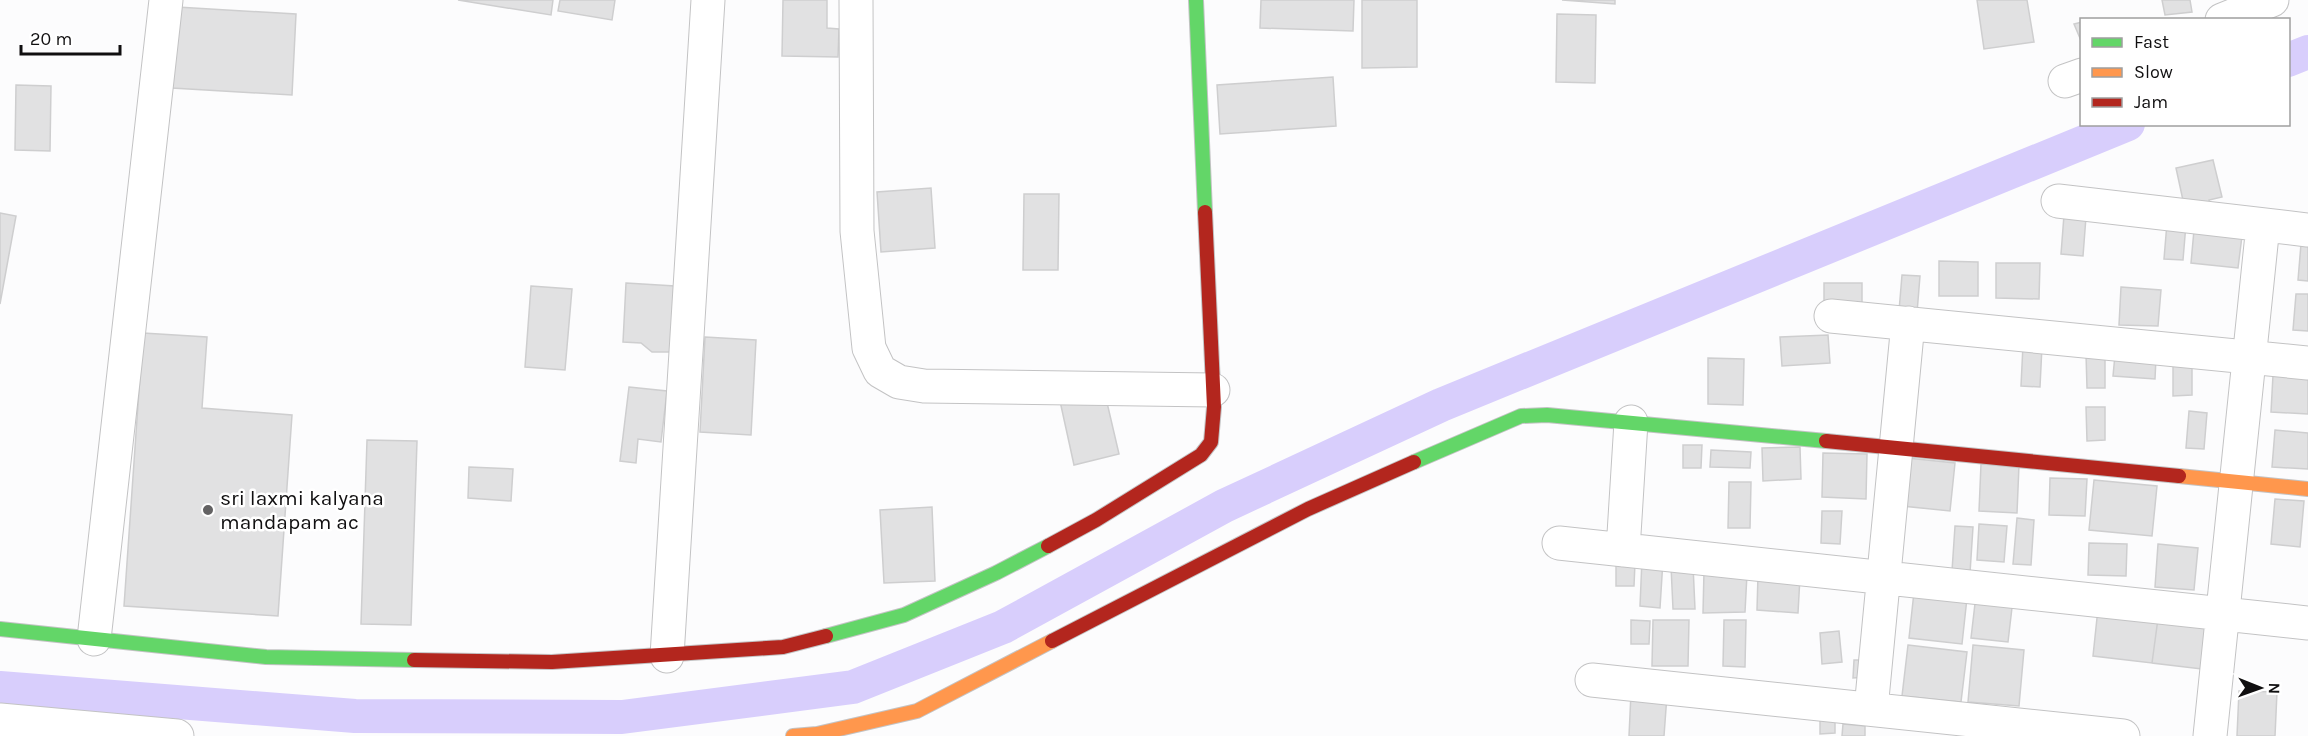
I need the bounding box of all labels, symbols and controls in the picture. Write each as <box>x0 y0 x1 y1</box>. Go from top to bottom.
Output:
scale bar <box>21 18 120 56</box>
legend <box>2080 18 2290 126</box>
text: 20 m <box>30 28 72 50</box>
text: Fast <box>2134 31 2169 53</box>
text: Slow <box>2134 61 2173 83</box>
text: Jam <box>2134 91 2168 113</box>
place label: sri laxmi kalyana mandapam ac <box>220 486 384 534</box>
marker: sri laxmi kalyana mandapam ac <box>201 503 215 517</box>
north arrow <box>2230 658 2290 718</box>
text: N <box>2265 682 2284 694</box>

